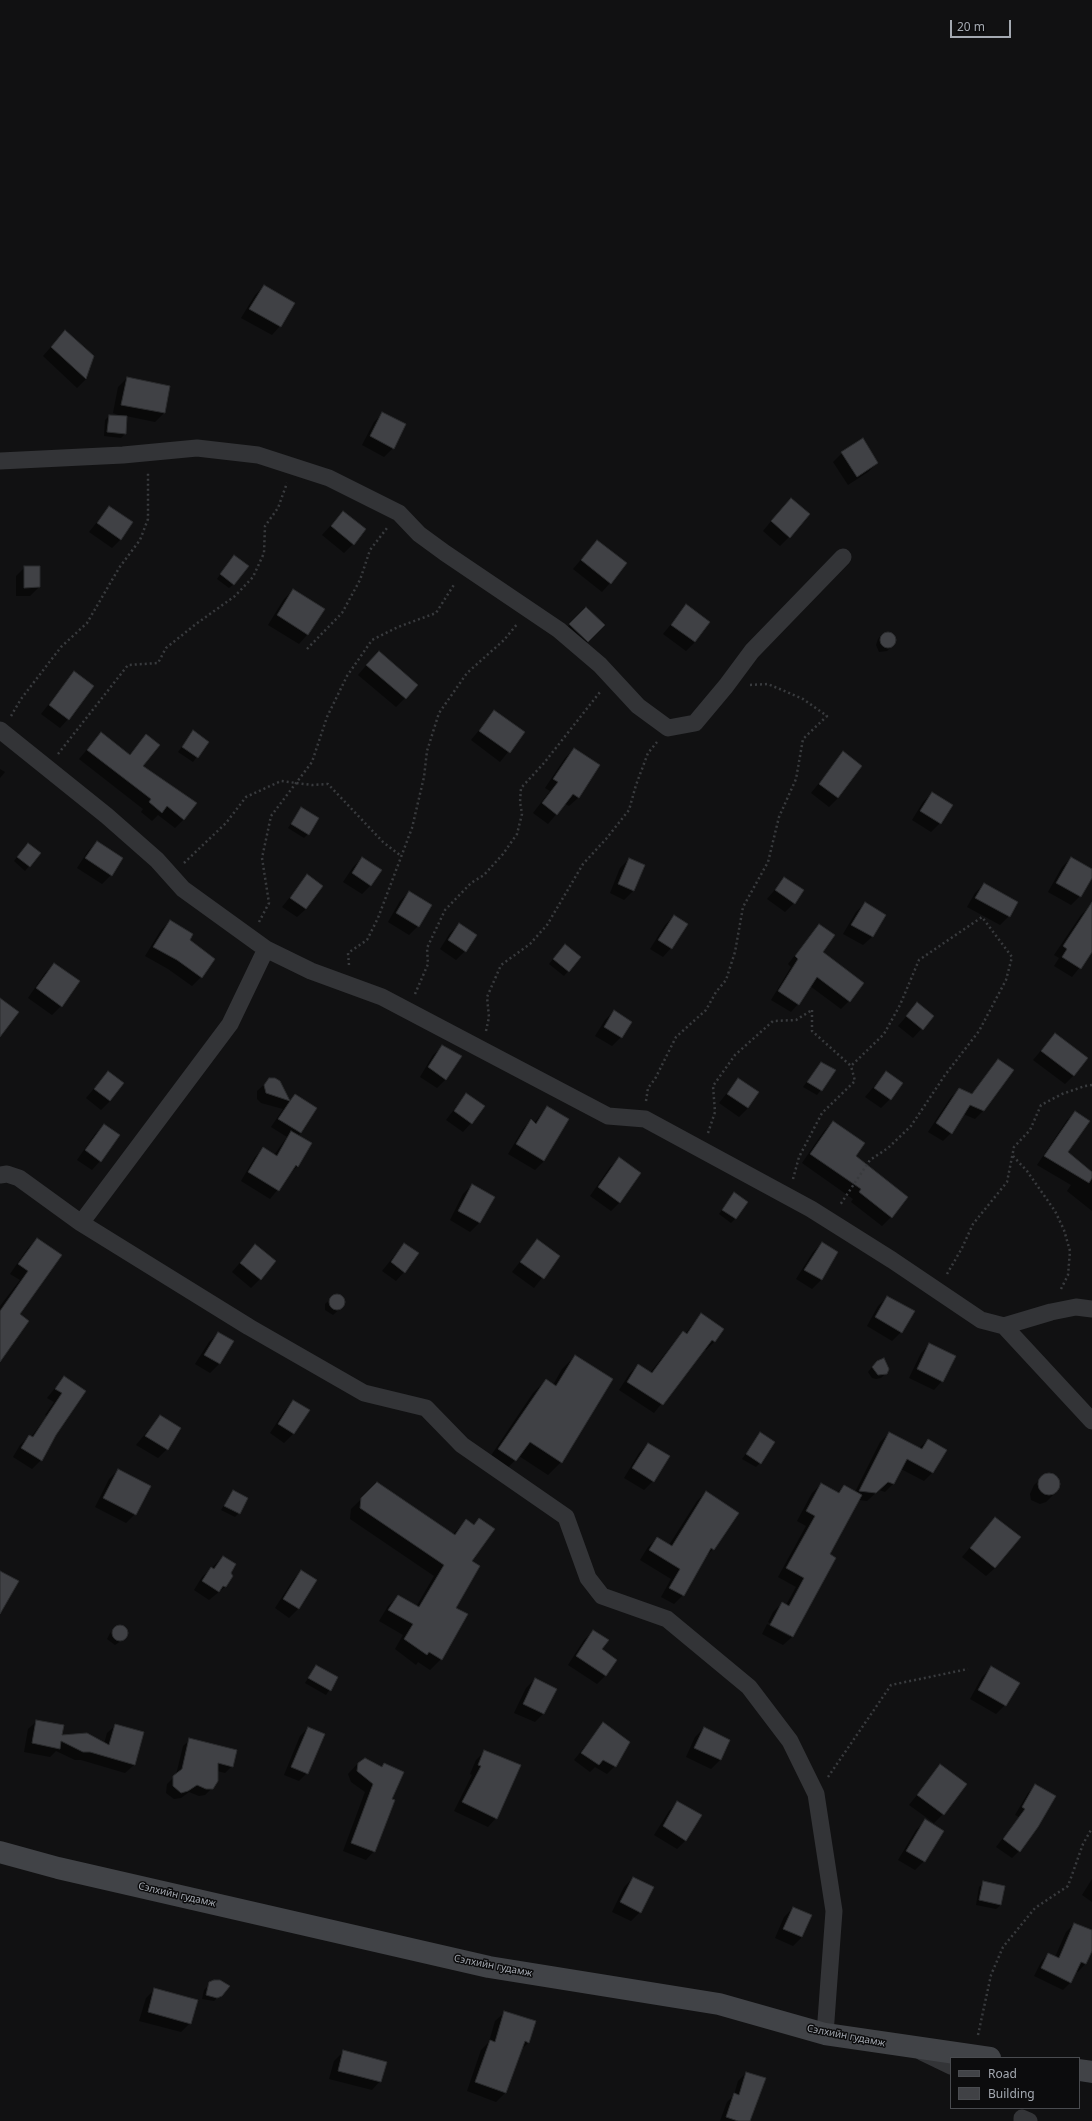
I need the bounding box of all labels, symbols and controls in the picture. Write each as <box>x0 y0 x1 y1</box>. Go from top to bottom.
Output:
scale bar <box>952 12 1013 38</box>
text: 20 m <box>957 18 985 35</box>
street label: Сэлхийн гудамж <box>137 1880 217 1910</box>
street label: Сэлхийн гудамж <box>453 1953 533 1979</box>
street label: Сэлхийн гудамж <box>806 2023 886 2049</box>
legend <box>950 2057 1080 2109</box>
text: Road <box>988 2065 1017 2082</box>
text: Building <box>988 2085 1035 2102</box>

